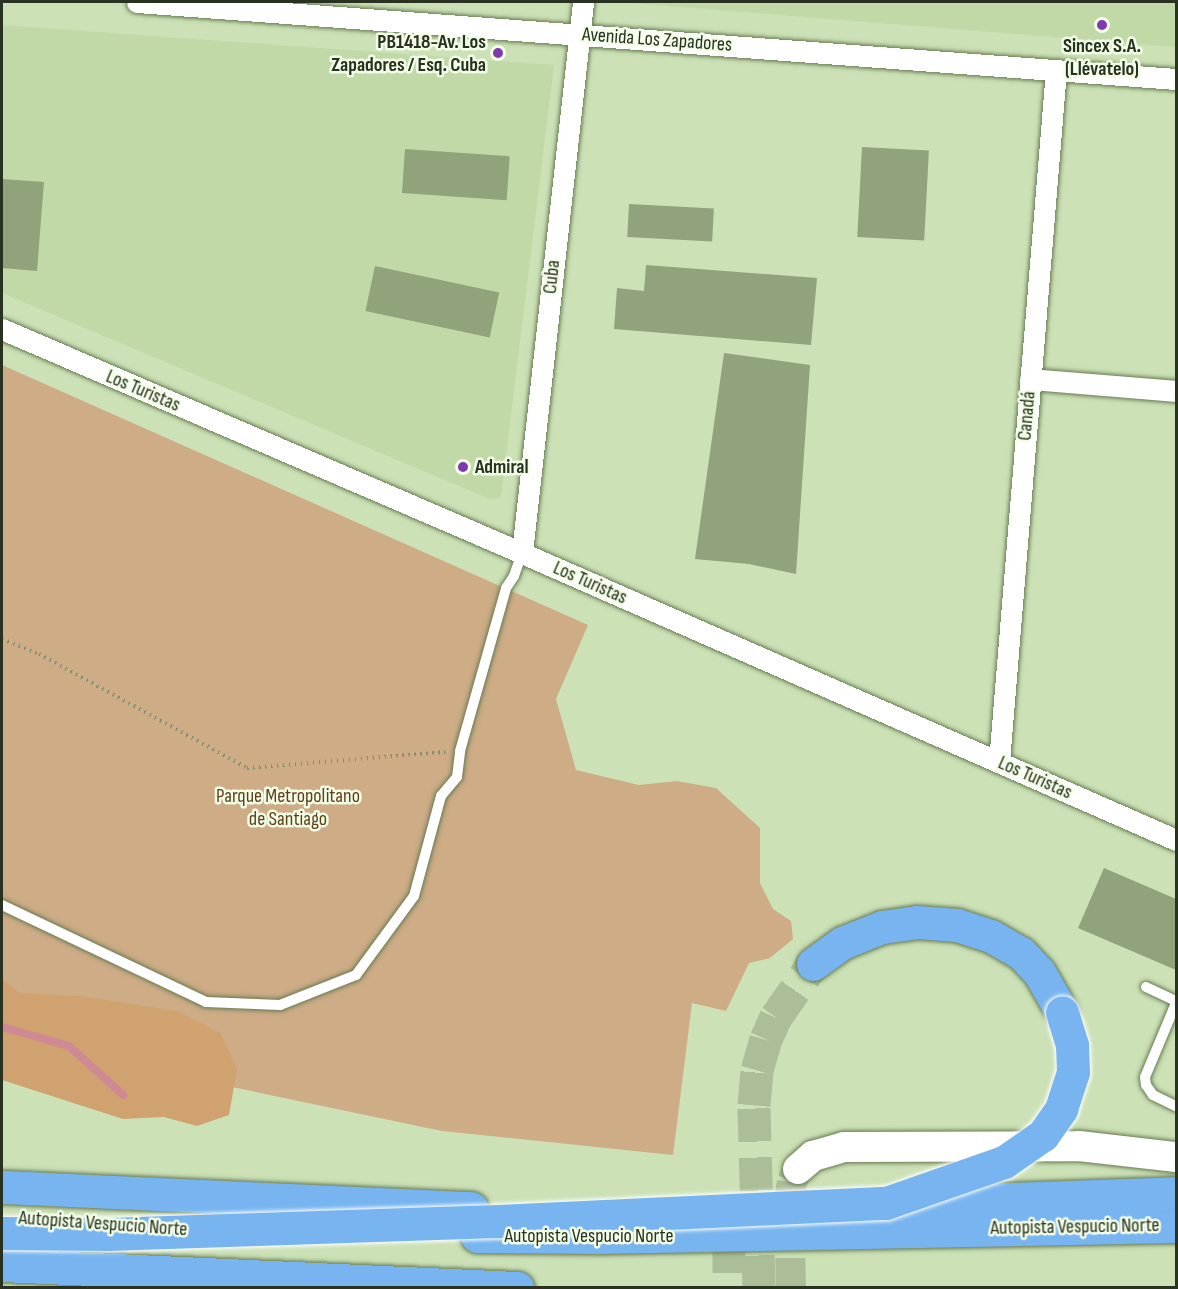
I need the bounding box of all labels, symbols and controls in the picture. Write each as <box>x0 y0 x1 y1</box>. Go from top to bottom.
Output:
marker: Sincex S.A. (Llévatelo) <box>1095 18 1109 32</box>
street label: Avenida Los Zapadores <box>581 23 733 57</box>
place label: PB1418-Av. Los Zapadores / Esq. Cuba <box>331 30 486 77</box>
place label: Sincex S.A. (Llévatelo) <box>1063 35 1141 82</box>
marker: PB1418-Av. Los Zapadores / Esq. Cuba <box>491 46 505 60</box>
street label: Cuba <box>538 259 566 295</box>
street label: Los Turistas <box>102 365 184 417</box>
street label: Canadá <box>1013 390 1041 442</box>
place label: Admiral <box>475 455 529 479</box>
marker: Admiral <box>456 460 470 474</box>
street label: Los Turistas <box>549 556 631 610</box>
street label: Los Turistas <box>994 751 1076 805</box>
park label: Parque Metropolitano de Santiago <box>216 784 360 831</box>
street label: Autopista Vespucio Norte <box>18 1206 188 1242</box>
street label: Autopista Vespucio Norte <box>990 1214 1160 1240</box>
street label: Autopista Vespucio Norte <box>504 1224 674 1248</box>

